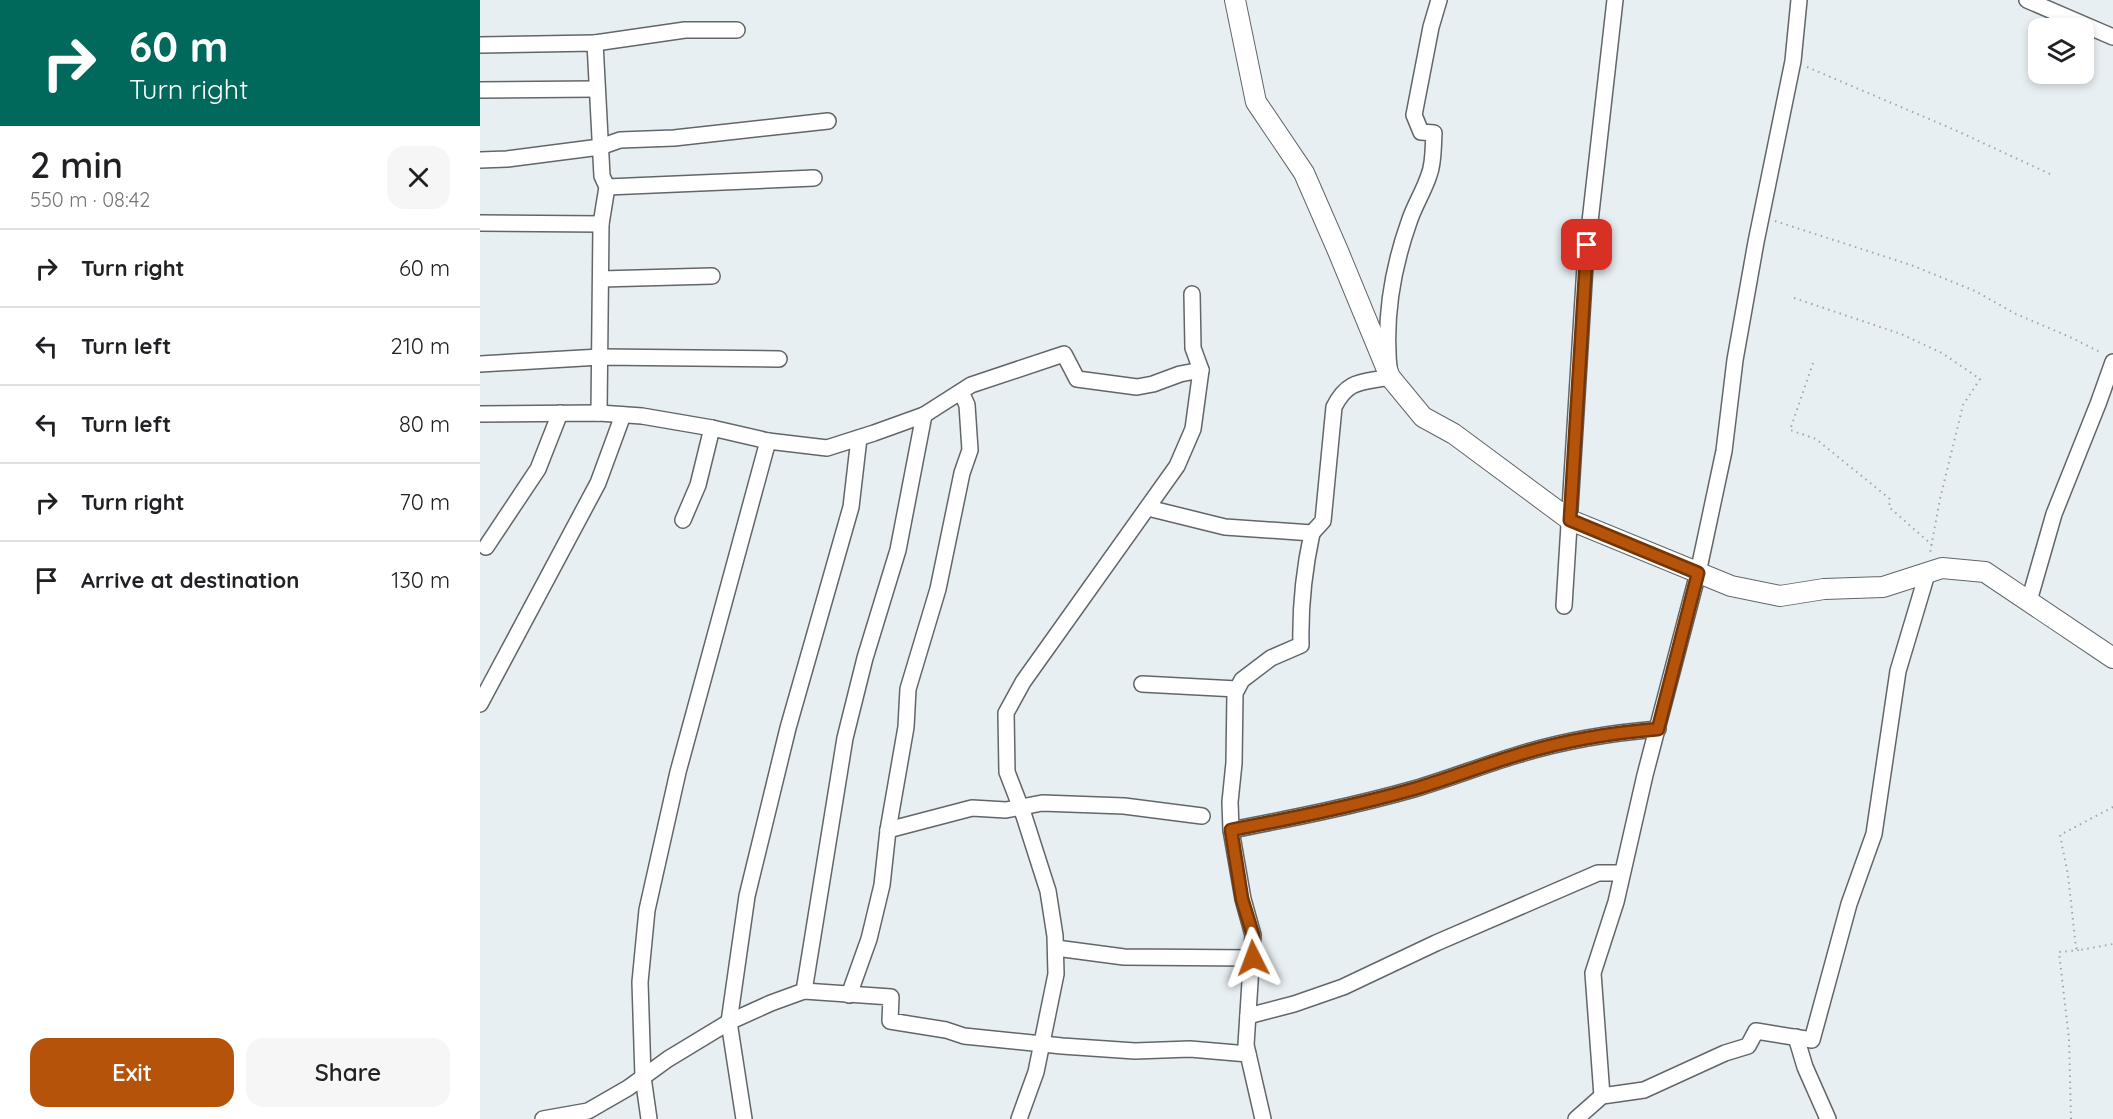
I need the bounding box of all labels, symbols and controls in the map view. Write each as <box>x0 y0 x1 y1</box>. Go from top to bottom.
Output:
map controls <box>2028 18 2094 84</box>
button: layers <box>2028 18 2094 84</box>
text: 60 m <box>129 20 229 73</box>
icon: right <box>30 24 108 102</box>
text: Turn right <box>129 72 248 106</box>
text: 2 min <box>30 142 123 187</box>
button: close <box>387 146 450 209</box>
text: 550 m · 08:42 <box>30 187 150 212</box>
pin <box>1561 219 1612 270</box>
icon: arrive <box>1570 228 1603 261</box>
icon: right <box>30 252 63 285</box>
text: Turn right <box>81 254 185 282</box>
text: 60 m <box>399 254 450 282</box>
icon: left <box>30 330 63 363</box>
text: Turn left <box>81 332 171 360</box>
text: 210 m <box>391 332 450 360</box>
icon: left <box>30 408 63 441</box>
text: Turn left <box>81 410 171 438</box>
text: 80 m <box>399 410 450 438</box>
icon: right <box>30 486 63 519</box>
text: Turn right <box>81 488 185 516</box>
text: 70 m <box>400 488 450 516</box>
icon: arrive <box>30 564 63 597</box>
text: Arrive at destination <box>81 566 299 594</box>
text: 130 m <box>391 566 450 594</box>
position arrow <box>1221 926 1285 990</box>
button: Exit <box>30 1038 234 1107</box>
button: Share <box>246 1038 450 1107</box>

